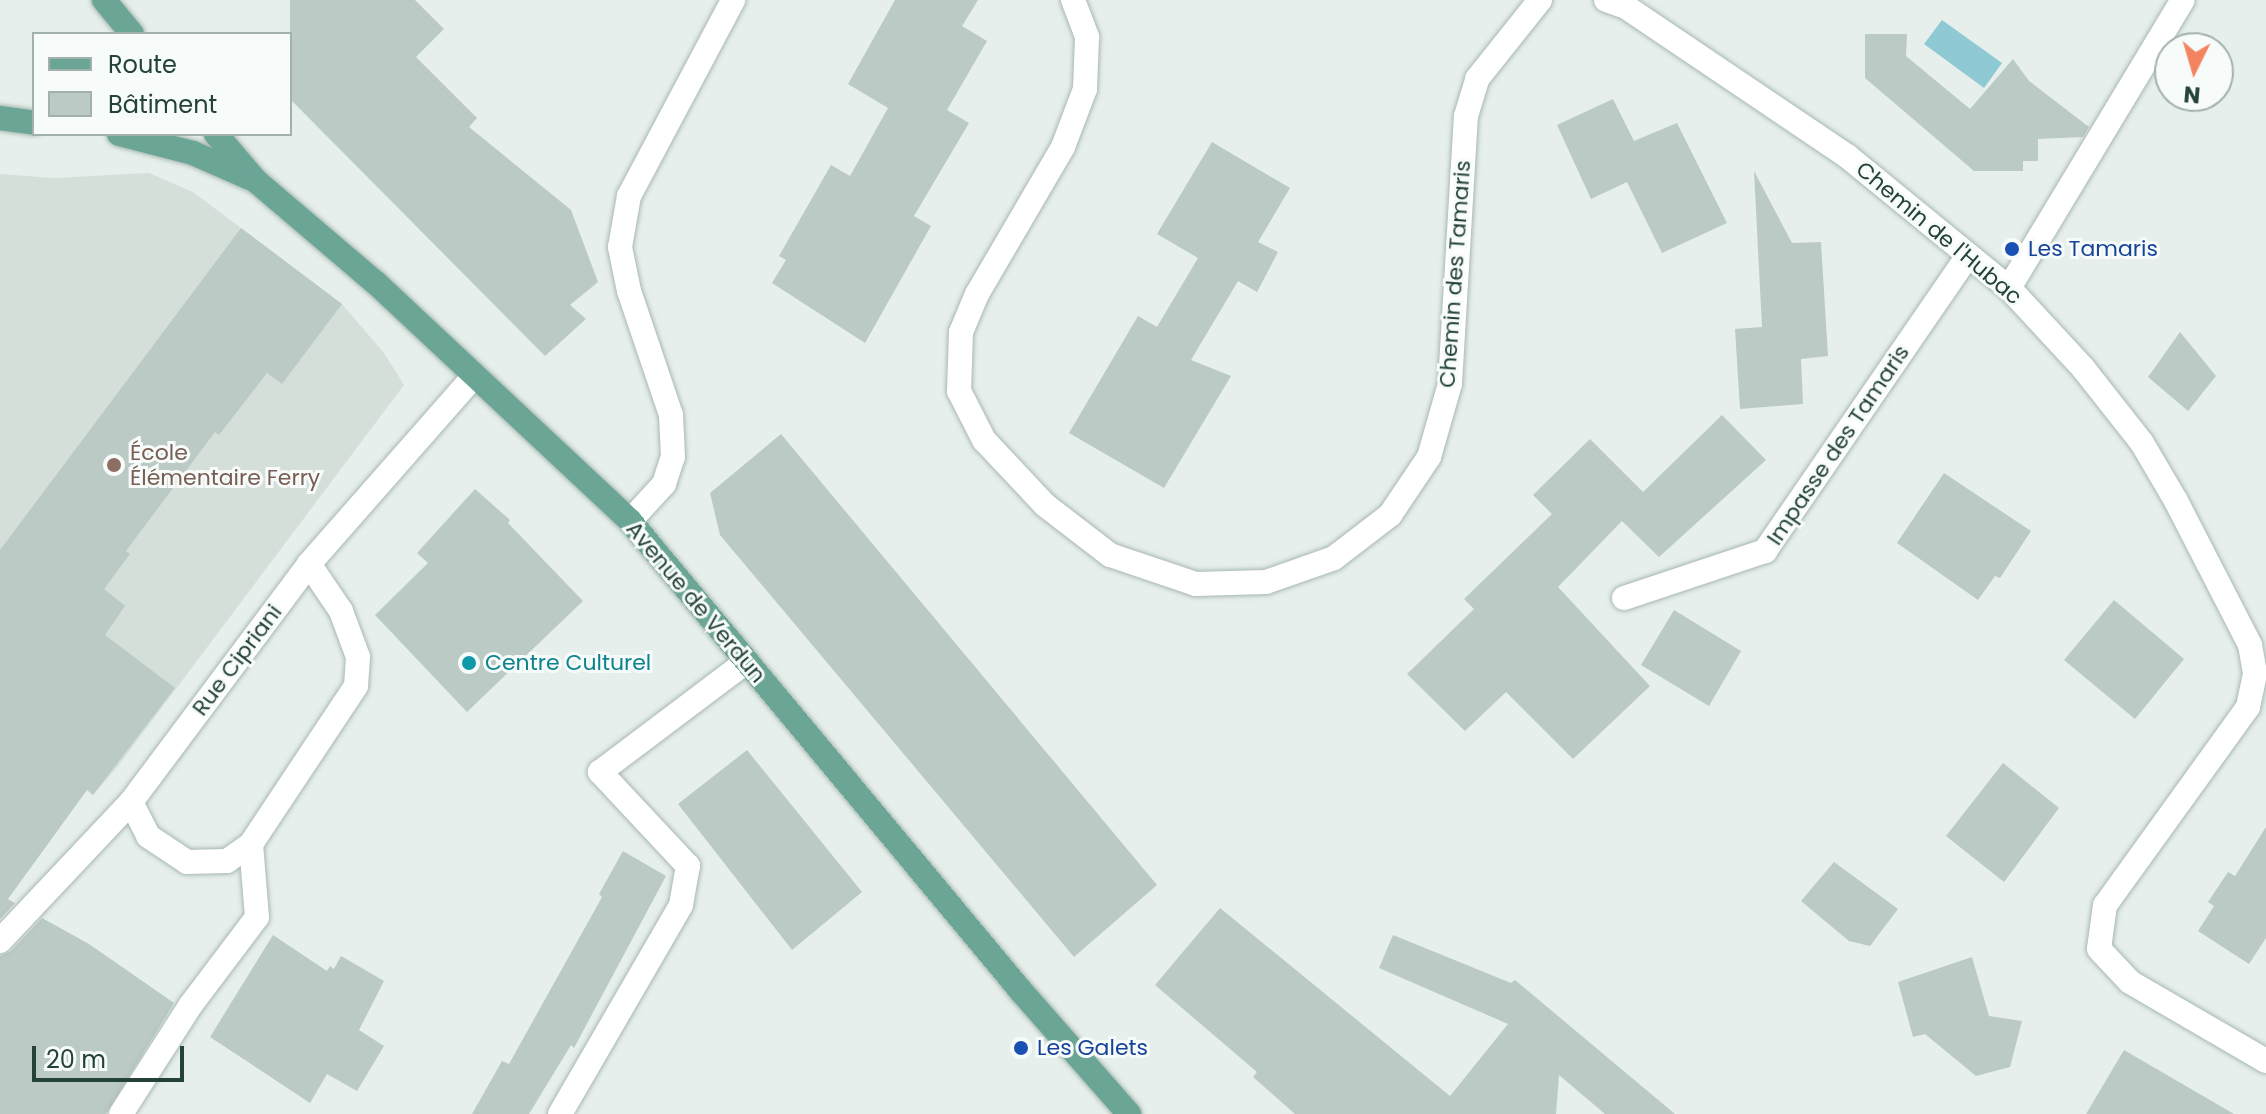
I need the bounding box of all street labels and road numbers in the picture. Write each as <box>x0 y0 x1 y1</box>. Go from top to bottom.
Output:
street label: Chemin de l'Hubac <box>1851 156 2027 310</box>
street label: Chemin des Tamaris <box>1434 159 1476 389</box>
street label: Impasse des Tamaris <box>1761 340 1915 550</box>
street label: Avenue de Verdun <box>621 516 771 688</box>
street label: Rue Cipriani <box>187 599 287 721</box>

